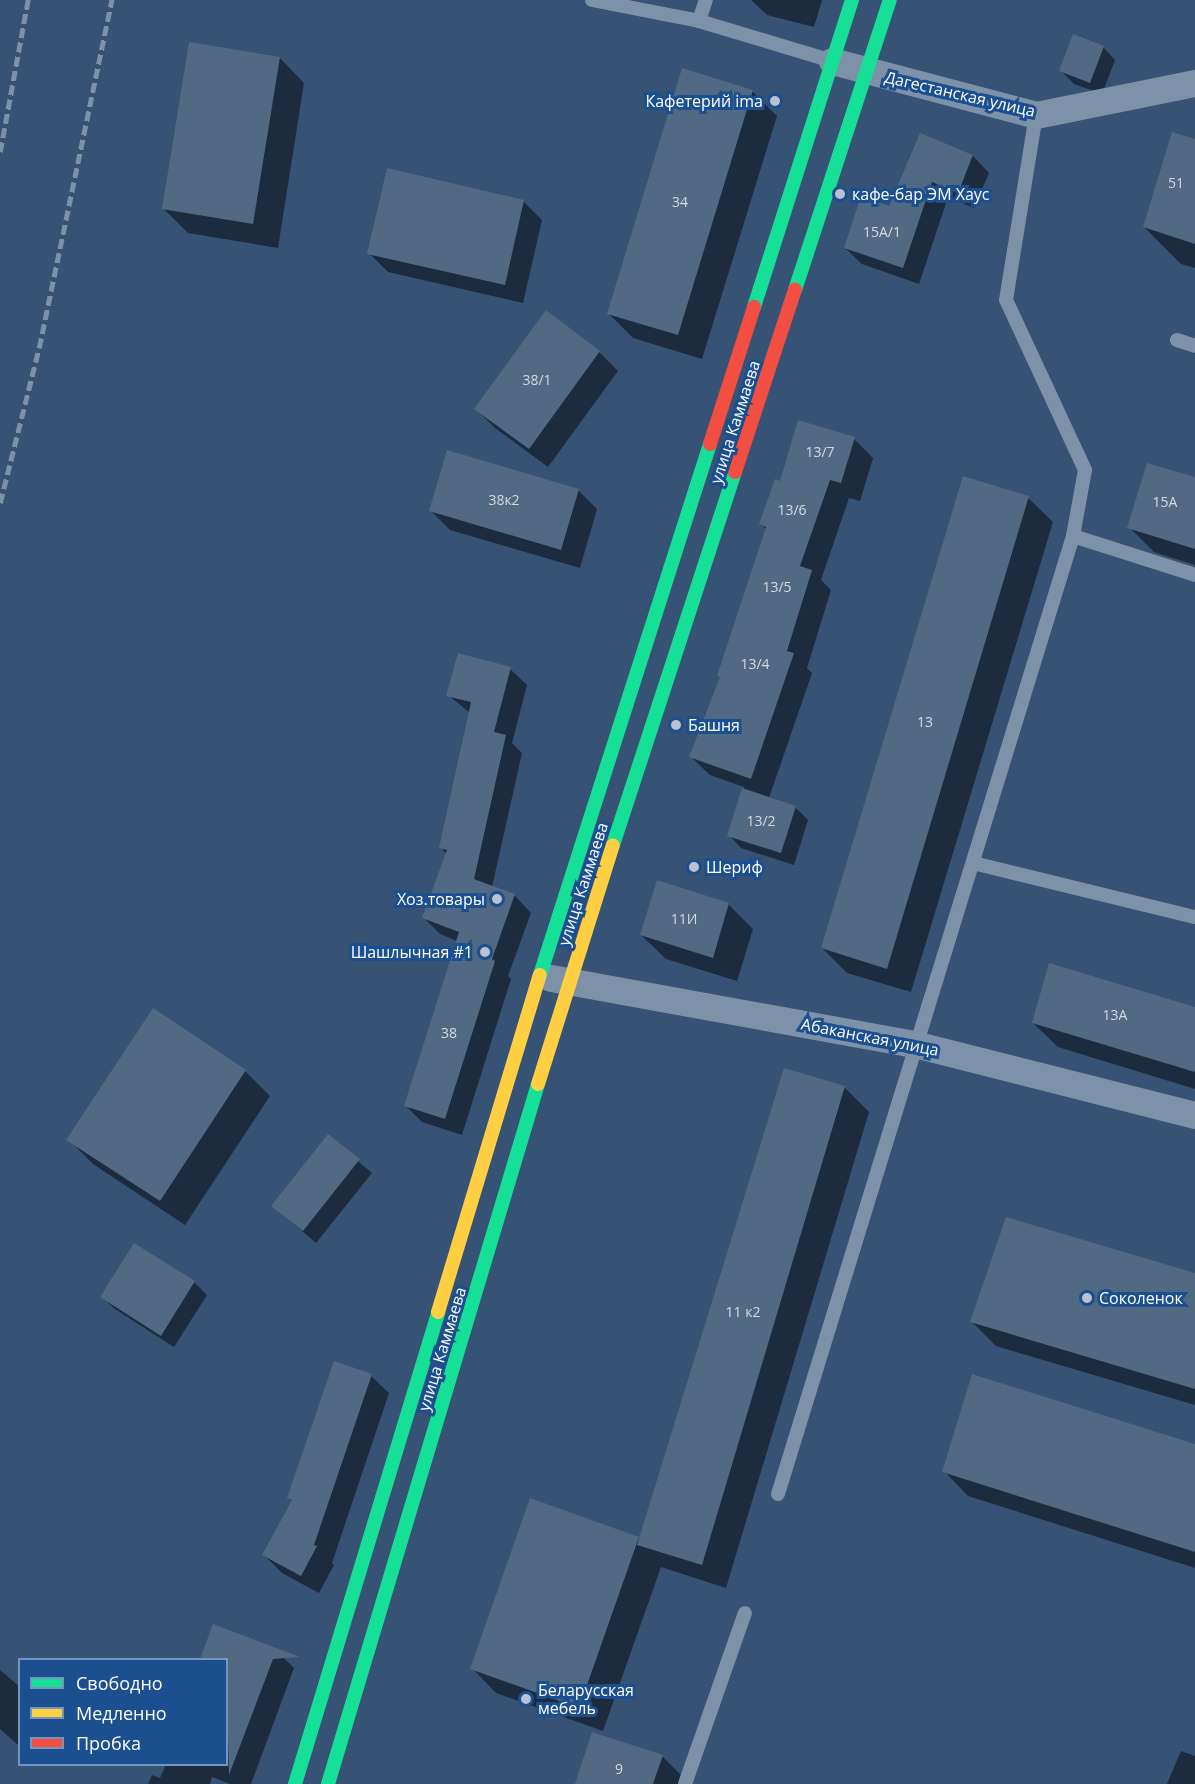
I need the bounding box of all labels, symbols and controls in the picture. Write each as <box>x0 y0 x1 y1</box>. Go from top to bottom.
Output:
street label: Дагестанская улица <box>883 67 1037 121</box>
place label: Кафетерий ima <box>645 91 763 111</box>
marker: Кафетерий ima <box>768 94 782 108</box>
house number: 51 <box>1168 175 1184 191</box>
place label: кафе-бар ЭМ Хаус <box>852 184 990 204</box>
marker: кафе-бар ЭМ Хаус <box>833 187 847 201</box>
house number: 34 <box>672 194 688 210</box>
house number: 15А/1 <box>863 224 901 240</box>
street label: улица Каммаева <box>706 358 764 486</box>
house number: 38/1 <box>522 372 552 388</box>
house number: 13/7 <box>805 444 835 460</box>
house number: 38к2 <box>488 492 520 508</box>
house number: 15А <box>1153 494 1177 510</box>
house number: 13/6 <box>777 502 807 518</box>
house number: 13/5 <box>762 579 792 595</box>
house number: 13/4 <box>740 656 770 672</box>
house number: 13 <box>917 714 933 730</box>
place label: Башня <box>688 715 740 735</box>
marker: Башня <box>669 718 683 732</box>
house number: 13/2 <box>746 813 776 829</box>
street label: улица Каммаева <box>554 820 612 948</box>
place label: Шериф <box>706 857 763 877</box>
marker: Шериф <box>687 860 701 874</box>
place label: Хоз.товары <box>397 889 485 909</box>
marker: Хоз.товары <box>490 892 504 906</box>
house number: 11И <box>671 911 697 927</box>
place label: Шашлычная #1 <box>351 942 473 962</box>
marker: Шашлычная #1 <box>478 945 492 959</box>
house number: 13А <box>1103 1007 1127 1023</box>
street label: Абаканская улица <box>800 1014 940 1060</box>
house number: 38 <box>441 1025 457 1041</box>
street label: улица Каммаева <box>414 1285 470 1413</box>
place label: Соколенок <box>1099 1288 1183 1308</box>
marker: Соколенок <box>1080 1291 1094 1305</box>
house number: 11 к2 <box>726 1304 760 1320</box>
legend <box>18 1658 228 1766</box>
text: Свободно <box>76 1671 163 1695</box>
place label: Беларусская мебель <box>538 1680 634 1718</box>
marker: Беларусская мебель <box>519 1692 533 1706</box>
text: Медленно <box>76 1701 167 1725</box>
text: Пробка <box>76 1731 141 1755</box>
house number: 9 <box>615 1761 623 1777</box>

